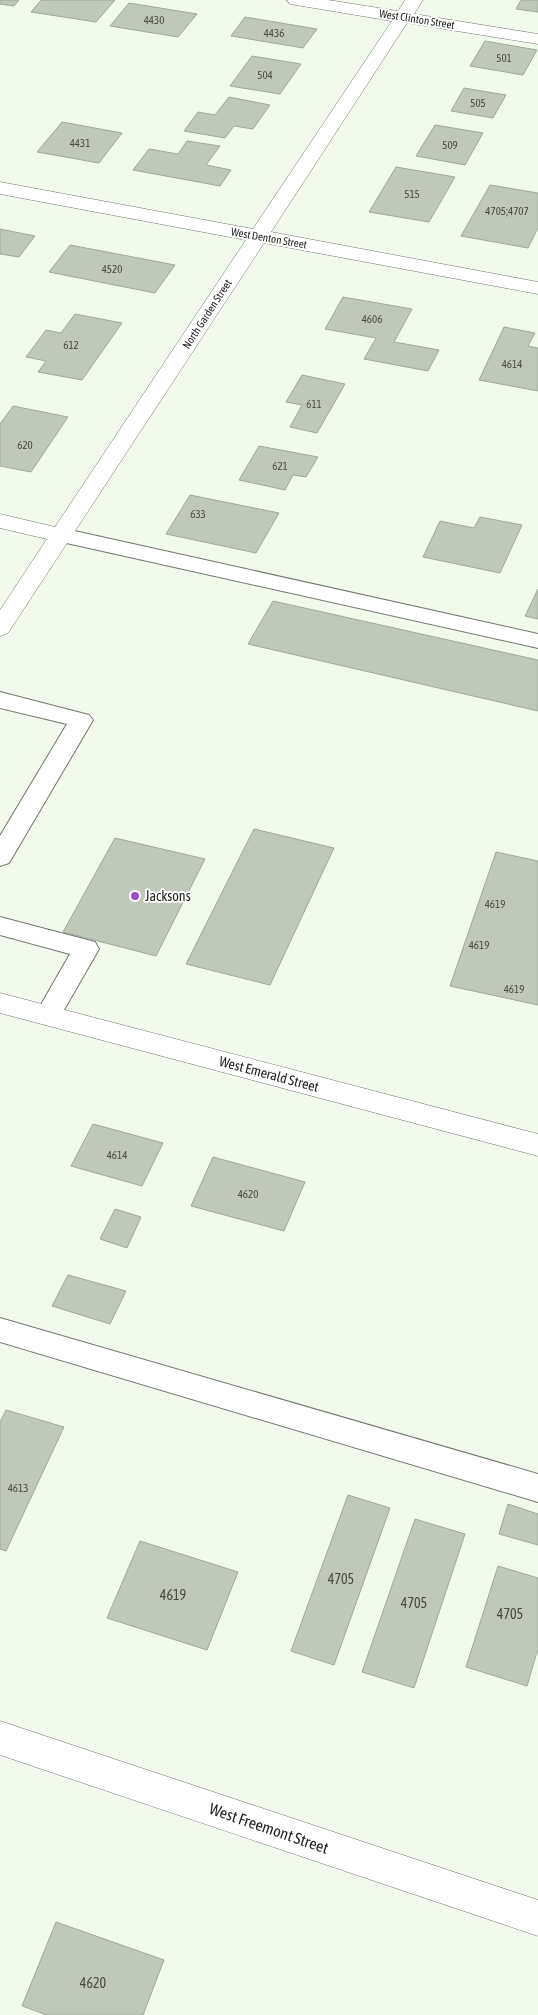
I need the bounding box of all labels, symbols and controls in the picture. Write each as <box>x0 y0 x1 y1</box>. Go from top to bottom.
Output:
street label: West Clinton Street <box>378 7 456 31</box>
house number: 4430 <box>144 14 164 26</box>
house number: 4436 <box>264 27 284 39</box>
house number: 501 <box>496 52 512 64</box>
house number: 504 <box>257 69 273 81</box>
house number: 505 <box>470 97 486 109</box>
house number: 4431 <box>70 137 90 149</box>
house number: 509 <box>442 139 458 151</box>
house number: 515 <box>404 188 420 200</box>
house number: 4705;4707 <box>485 205 529 217</box>
street label: West Denton Street <box>230 225 308 251</box>
house number: 4520 <box>102 263 122 275</box>
street label: North Garden Street <box>180 277 234 351</box>
house number: 4606 <box>362 313 382 325</box>
house number: 612 <box>63 339 79 351</box>
house number: 4614 <box>502 358 522 370</box>
house number: 611 <box>306 398 322 410</box>
house number: 620 <box>17 439 33 451</box>
house number: 621 <box>272 460 288 472</box>
house number: 633 <box>190 508 206 520</box>
place label: Jacksons <box>145 888 191 904</box>
marker: Jacksons <box>129 890 141 902</box>
house number: 4619 <box>485 898 505 910</box>
house number: 4619 <box>469 939 489 951</box>
house number: 4619 <box>504 983 524 995</box>
street label: West Emerald Street <box>217 1053 321 1095</box>
house number: 4614 <box>107 1149 127 1161</box>
house number: 4620 <box>238 1188 258 1200</box>
house number: 4613 <box>8 1482 28 1494</box>
house number: 4705 <box>328 1571 354 1587</box>
house number: 4619 <box>160 1587 186 1603</box>
house number: 4705 <box>401 1595 427 1611</box>
house number: 4705 <box>497 1606 523 1622</box>
street label: West Freemont Street <box>207 1799 331 1857</box>
house number: 4620 <box>80 1975 107 1991</box>

